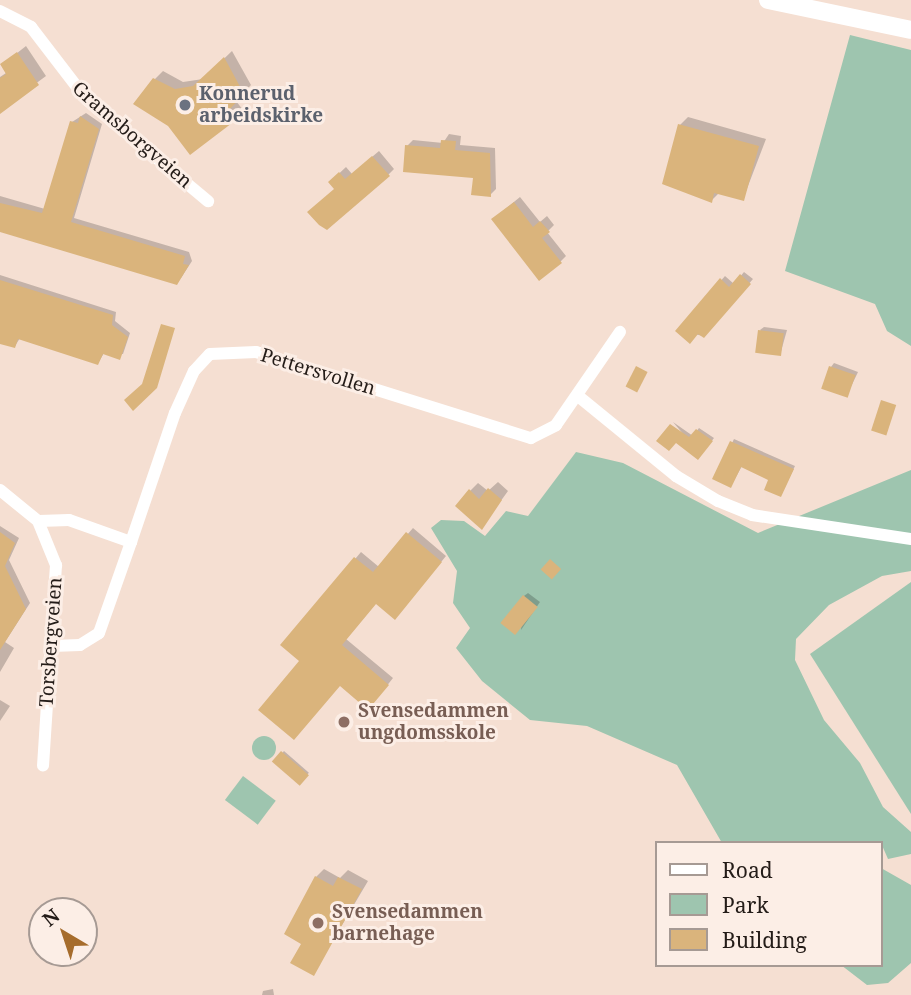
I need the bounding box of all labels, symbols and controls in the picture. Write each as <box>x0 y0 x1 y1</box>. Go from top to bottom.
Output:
street label: Gramsborgveien <box>68 77 196 193</box>
place label: Konnerud arbeidskirke <box>199 83 323 127</box>
marker: Konnerud arbeidskirke <box>177 97 193 113</box>
street label: Pettersvollen <box>258 344 378 400</box>
street label: Torsbergveien <box>35 576 67 708</box>
place label: Svensedammen ungdomsskole <box>358 700 509 744</box>
marker: Svensedammen ungdomsskole <box>336 714 352 730</box>
legend <box>656 841 883 967</box>
text: Road <box>722 856 773 884</box>
text: Park <box>722 891 769 919</box>
north arrow <box>28 897 98 967</box>
place label: Svensedammen barnehage <box>332 901 483 945</box>
text: N <box>37 902 65 932</box>
marker: Svensedammen barnehage <box>310 915 326 931</box>
text: Building <box>722 926 807 954</box>

